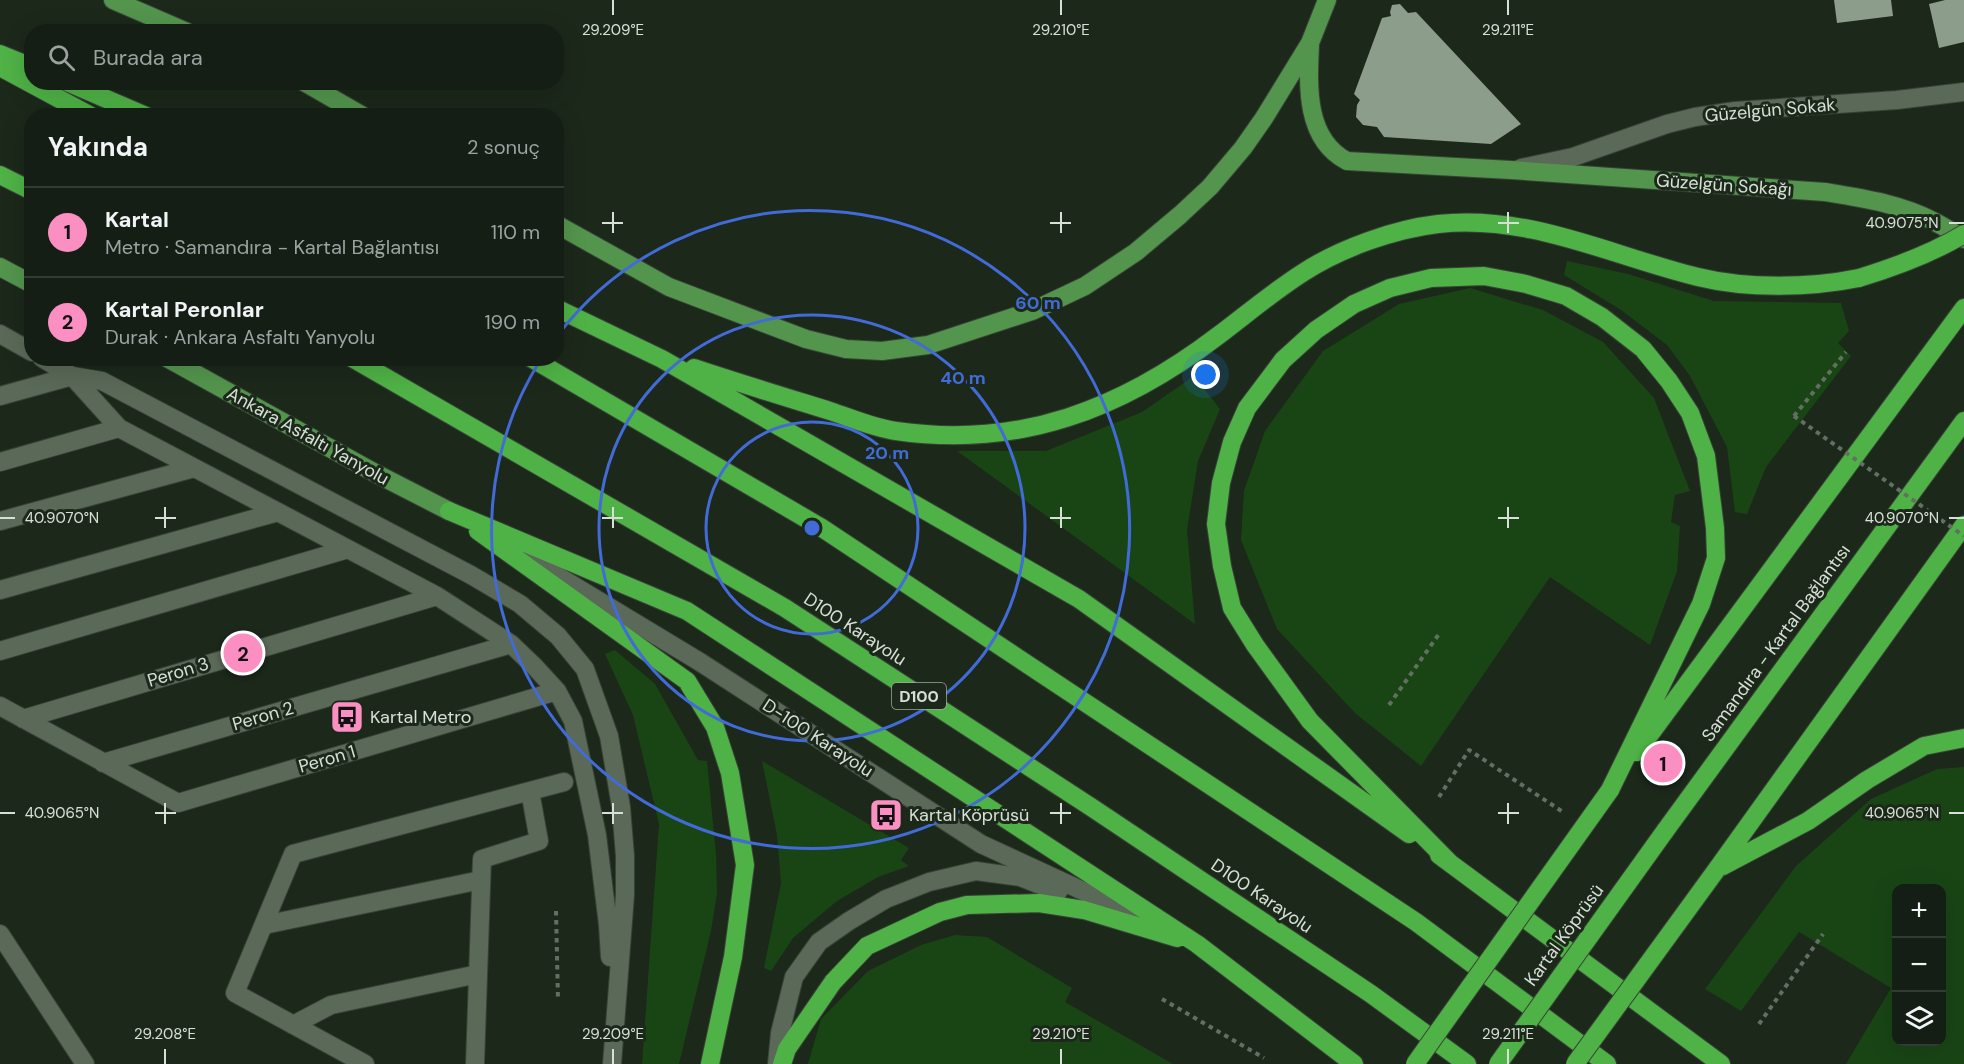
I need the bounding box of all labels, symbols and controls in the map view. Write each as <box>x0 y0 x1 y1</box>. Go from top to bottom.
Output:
text: 29.209°E <box>582 20 644 40</box>
text: 29.210°E <box>1032 20 1090 40</box>
text: 29.211°E <box>1482 20 1534 40</box>
search box <box>24 24 564 90</box>
icon: search <box>45 41 78 74</box>
text: Burada ara <box>93 43 203 72</box>
street label: Güzelgün Sokak <box>1704 92 1836 128</box>
text: Yakında <box>48 130 148 164</box>
text: 2 sonuç <box>467 134 540 160</box>
street label: Güzelgün Sokağı <box>1655 168 1793 202</box>
text: Kartal <box>105 205 169 234</box>
text: 40.9075°N <box>1866 213 1939 233</box>
text: 1 <box>64 219 71 245</box>
text: 110 m <box>491 219 540 245</box>
text: Metro · Samandıra - Kartal Bağlantısı <box>105 234 439 260</box>
text: 60 m <box>1015 291 1061 315</box>
text: Kartal Peronlar <box>105 295 264 324</box>
text: 2 <box>62 309 73 335</box>
text: 190 m <box>484 309 540 335</box>
text: Durak · Ankara Asfaltı Yanyolu <box>105 324 375 350</box>
your location <box>1191 360 1220 389</box>
text: 40 m <box>940 366 986 390</box>
street label: Ankara Asfaltı Yanyolu <box>223 381 393 491</box>
text: 20 m <box>865 441 909 465</box>
text: 40.9070°N <box>25 508 99 528</box>
text: 40.9070°N <box>1865 508 1939 528</box>
centre of rings <box>802 518 822 538</box>
street label: Samandıra - Kartal Bağlantısı <box>1696 539 1856 747</box>
street label: D100 Karayolu <box>799 587 911 671</box>
pin: 2 <box>224 630 262 676</box>
street label: Peron 3 <box>144 651 212 693</box>
road number: D100 <box>892 683 946 709</box>
street label: D-100 Karayolu <box>758 693 878 783</box>
street label: Peron 2 <box>230 696 296 736</box>
bus stop icon: Kartal Metro <box>329 699 365 735</box>
place label: Kartal Metro <box>370 705 471 729</box>
street label: Peron 1 <box>296 739 358 779</box>
pin: 1 <box>1644 740 1682 786</box>
bus stop icon: Kartal Köprüsü <box>868 797 904 833</box>
text: 40.9065°N <box>25 803 99 823</box>
place label: Kartal Köprüsü <box>909 803 1029 827</box>
text: 40.9065°N <box>1865 803 1939 823</box>
street label: D100 Karayolu <box>1207 853 1317 939</box>
street label: Kartal Köprüsü <box>1519 879 1609 991</box>
map controls <box>1892 884 1946 1046</box>
button: + <box>1892 884 1946 938</box>
button: − <box>1892 938 1946 992</box>
button: layers <box>1892 992 1946 1046</box>
text: 29.208°E <box>134 1024 196 1044</box>
text: 29.209°E <box>582 1024 644 1044</box>
text: 29.210°E <box>1032 1024 1090 1044</box>
text: 29.211°E <box>1482 1024 1534 1044</box>

